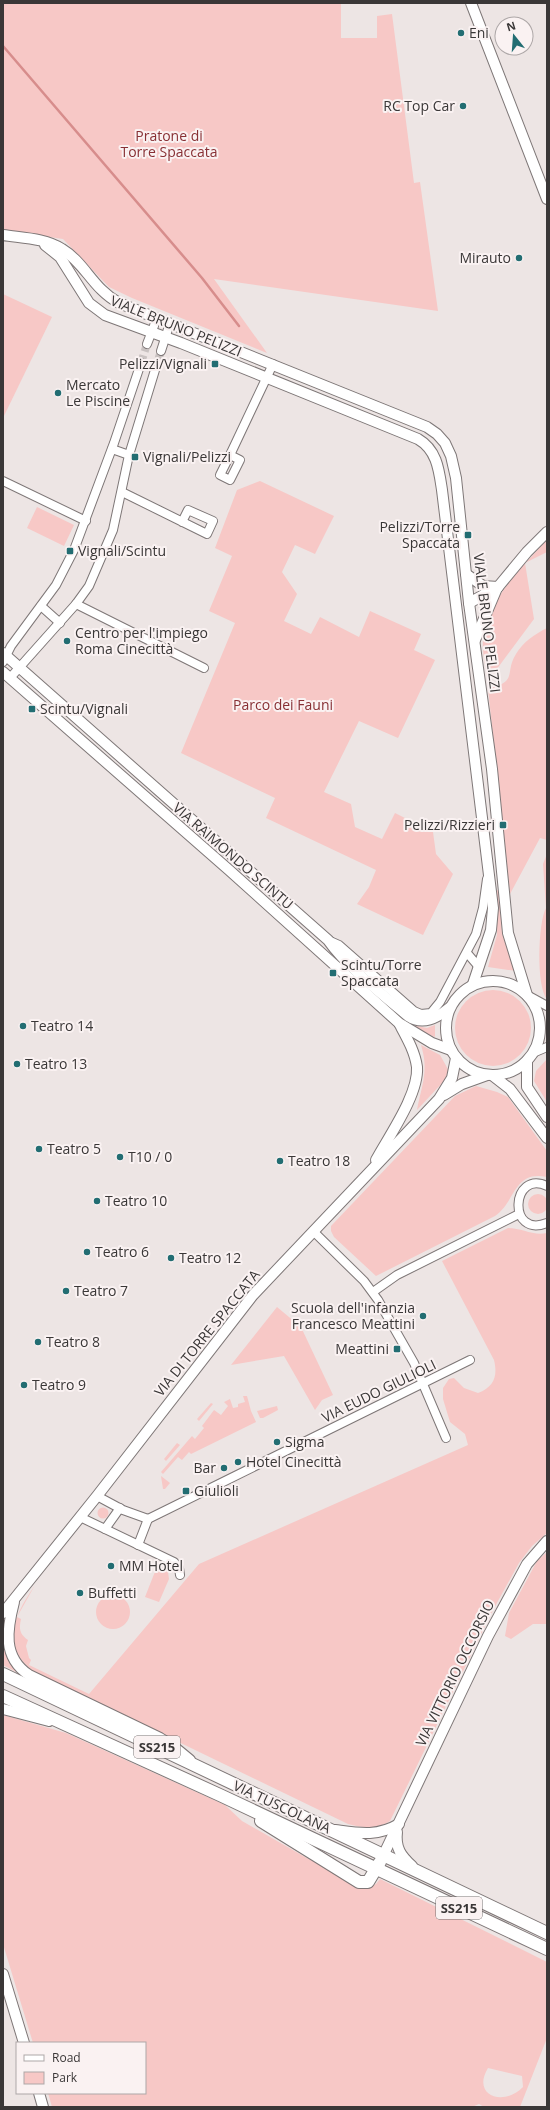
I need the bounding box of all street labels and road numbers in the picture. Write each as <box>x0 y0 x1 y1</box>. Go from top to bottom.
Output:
street label: VIALE BRUNO PELIZZI <box>108 290 245 361</box>
street label: VIALE BRUNO PELIZZI <box>470 552 505 694</box>
street label: VIA RAIMONDO SCINTU <box>169 798 298 913</box>
street label: VIA DI TORRE SPACCATA <box>150 1265 264 1400</box>
street label: VIA EUDO GIULIOLI <box>318 1355 439 1426</box>
street label: VIA VITTORIO OCCORSIO <box>411 1596 498 1749</box>
road number: SS215 <box>134 1736 180 1758</box>
street label: VIA TUSCOLANA <box>230 1776 334 1838</box>
road number: SS215 <box>436 1897 482 1919</box>

